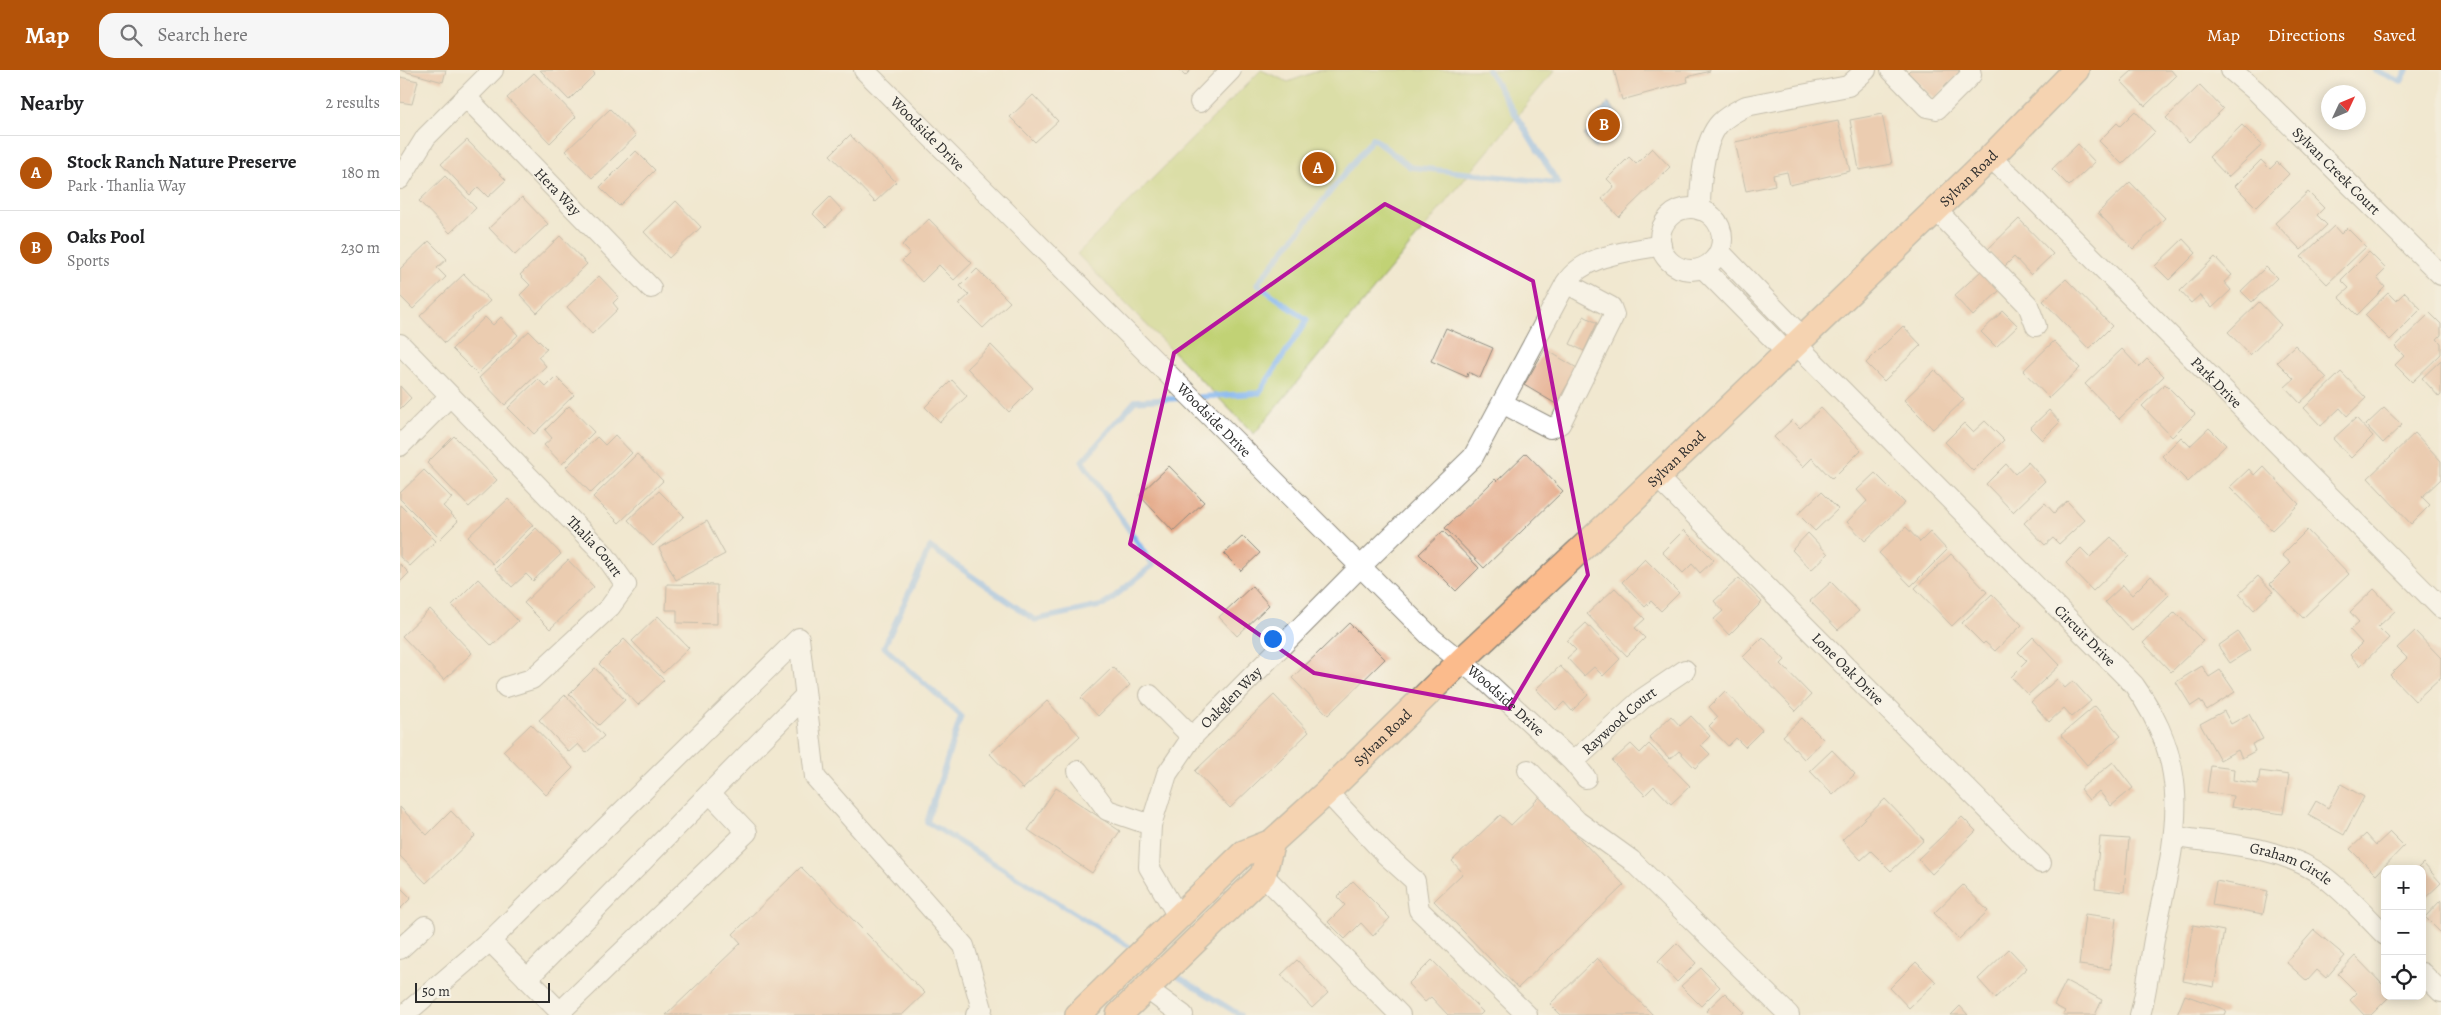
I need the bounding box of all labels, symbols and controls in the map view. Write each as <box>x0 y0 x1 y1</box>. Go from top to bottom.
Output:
search box <box>99 13 449 58</box>
text: Map <box>25 19 69 51</box>
icon: search <box>117 21 145 49</box>
text: Search here <box>157 22 248 48</box>
text: Map <box>2207 23 2240 47</box>
text: Directions <box>2268 23 2345 47</box>
text: Saved <box>2373 23 2416 47</box>
north arrow <box>2321 85 2366 130</box>
text: Nearby <box>20 89 83 117</box>
street label: Woodside Drive <box>885 91 969 175</box>
text: 2 results <box>325 92 380 114</box>
pin: B <box>1588 106 1620 144</box>
street label: Sylvan Creek Court <box>2288 123 2385 219</box>
street label: Sylvan Road <box>1935 145 2003 211</box>
text: Stock Ranch Nature Preserve <box>67 149 297 175</box>
pin: A <box>1302 149 1334 187</box>
text: A <box>31 162 41 184</box>
text: 180 m <box>342 162 380 184</box>
street label: Hera Way <box>530 163 586 220</box>
text: Park · Thanlia Way <box>67 175 186 197</box>
text: Oaks Pool <box>67 224 145 250</box>
text: B <box>31 237 41 259</box>
text: 230 m <box>341 237 380 259</box>
text: Sports <box>67 250 110 272</box>
street label: Park Drive <box>2187 352 2247 413</box>
street label: Woodside Drive <box>1172 378 1256 462</box>
street label: Sylvan Road <box>1643 425 1711 492</box>
street label: Thalia Court <box>562 512 627 581</box>
street label: Circuit Drive <box>2050 600 2120 671</box>
your location <box>1260 626 1286 652</box>
street label: Lone Oak Drive <box>1807 628 1888 710</box>
street label: Woodside Drive <box>1462 660 1549 741</box>
street label: Oakglen Way <box>1196 662 1267 733</box>
street label: Raywood Court <box>1577 682 1661 759</box>
street label: Sylvan Road <box>1349 704 1417 771</box>
street label: Graham Circle <box>2248 838 2337 890</box>
map controls <box>2381 865 2426 1000</box>
button: + <box>2381 865 2426 910</box>
button: − <box>2381 910 2426 955</box>
button: locate <box>2381 955 2426 1000</box>
scale bar <box>415 980 550 1003</box>
text: 50 m <box>422 982 450 1001</box>

